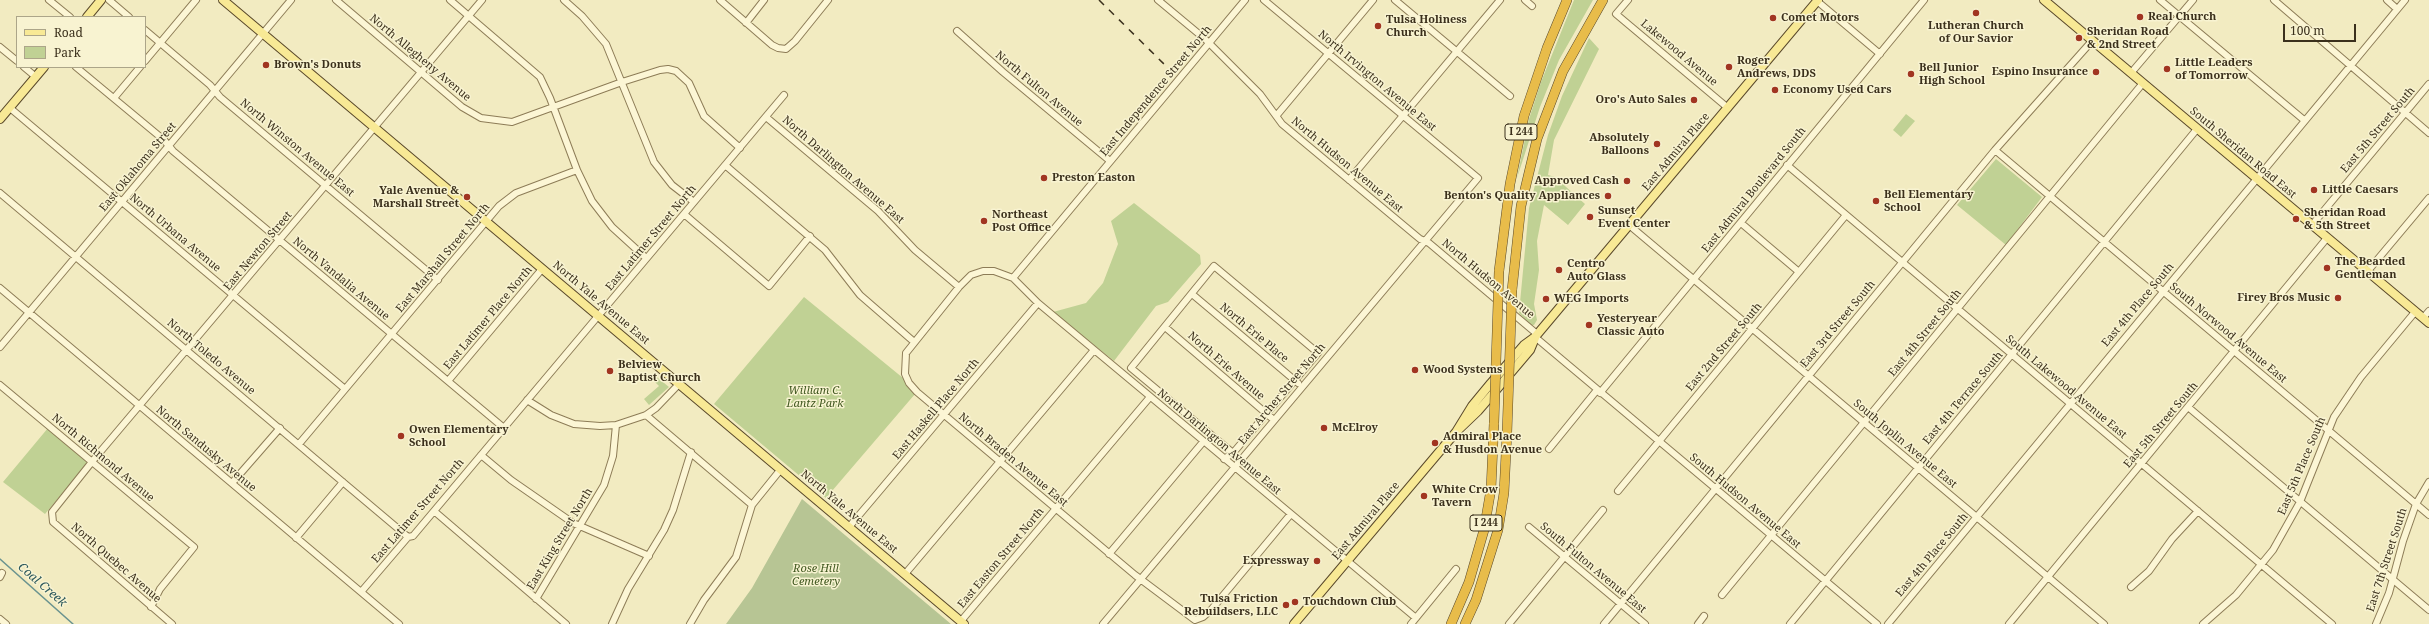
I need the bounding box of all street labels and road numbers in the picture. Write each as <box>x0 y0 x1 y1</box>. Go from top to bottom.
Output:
street label: North Allegheny Avenue <box>367 12 473 104</box>
street label: Lakewood Avenue <box>1638 17 1720 89</box>
street label: East Independence Street North <box>1097 23 1215 159</box>
street label: North Irvington Avenue East <box>1315 28 1439 134</box>
street label: North Fulton Avenue <box>993 49 1085 129</box>
street label: East 5th Street South <box>2338 84 2418 176</box>
street label: North Winston Avenue East <box>237 96 357 200</box>
street label: South Sheridan Road East <box>2187 105 2299 201</box>
street label: East Admiral Place <box>1639 110 1713 194</box>
street label: North Darlington Avenue East <box>779 113 907 227</box>
street label: North Hudson Avenue East <box>1289 114 1405 216</box>
street label: East Oklahoma Street <box>97 120 179 214</box>
road number: I 244 <box>1505 124 1537 140</box>
street label: East Admiral Boulevard South <box>1699 125 1809 255</box>
street label: East Latimer Street North <box>603 183 699 293</box>
street label: North Urbana Avenue <box>127 191 223 275</box>
street label: East Marshall Street North <box>393 201 493 315</box>
street label: East Newton Street <box>221 209 295 293</box>
street label: North Vandalia Avenue <box>290 235 392 323</box>
street label: North Hudson Avenue <box>1439 236 1537 322</box>
street label: North Yale Avenue East <box>550 259 652 347</box>
street label: East 4th Place South <box>2099 260 2177 350</box>
street label: East Latimer Place North <box>441 264 535 372</box>
street label: East 3rd Street South <box>1798 278 1878 370</box>
street label: South Norwood Avenue East <box>2167 280 2289 386</box>
street label: East 4th Street South <box>1886 287 1964 379</box>
street label: North Erie Place <box>1217 300 1291 366</box>
street label: East 2nd Street South <box>1683 300 1765 394</box>
street label: North Toledo Avenue <box>164 316 258 398</box>
street label: North Erie Avenue <box>1185 329 1267 403</box>
street label: South Lakewood Avenue East <box>2003 332 2129 442</box>
street label: East Archer Street North <box>1236 341 1328 447</box>
street label: East 4th Terrace South <box>1920 349 2006 447</box>
street label: East Haskell Place North <box>890 356 982 462</box>
street label: East 5th Street South <box>2121 379 2201 471</box>
street label: North Darlington Avenue East <box>1155 386 1283 498</box>
street label: South Joplin Avenue East <box>1851 397 1959 491</box>
street label: North Sandusky Avenue <box>153 403 259 495</box>
street label: North Braden Avenue East <box>956 410 1070 510</box>
street label: North Richmond Avenue <box>49 411 157 505</box>
street label: East 5th Place South <box>2275 415 2329 517</box>
street label: South Hudson Avenue East <box>1687 451 1803 551</box>
street label: East Latimer Street North <box>369 456 467 566</box>
street label: North Yale Avenue East <box>798 468 900 556</box>
street label: East Admiral Place <box>1329 479 1403 563</box>
street label: East King Street North <box>524 486 596 592</box>
street label: East Easton Street North <box>955 505 1047 611</box>
street label: East 7th Street South <box>2364 506 2410 614</box>
street label: East 4th Place South <box>1893 510 1971 600</box>
road number: I 244 <box>1470 515 1502 531</box>
street label: North Quebec Avenue <box>68 520 164 606</box>
street label: South Fulton Avenue East <box>1537 520 1649 616</box>

